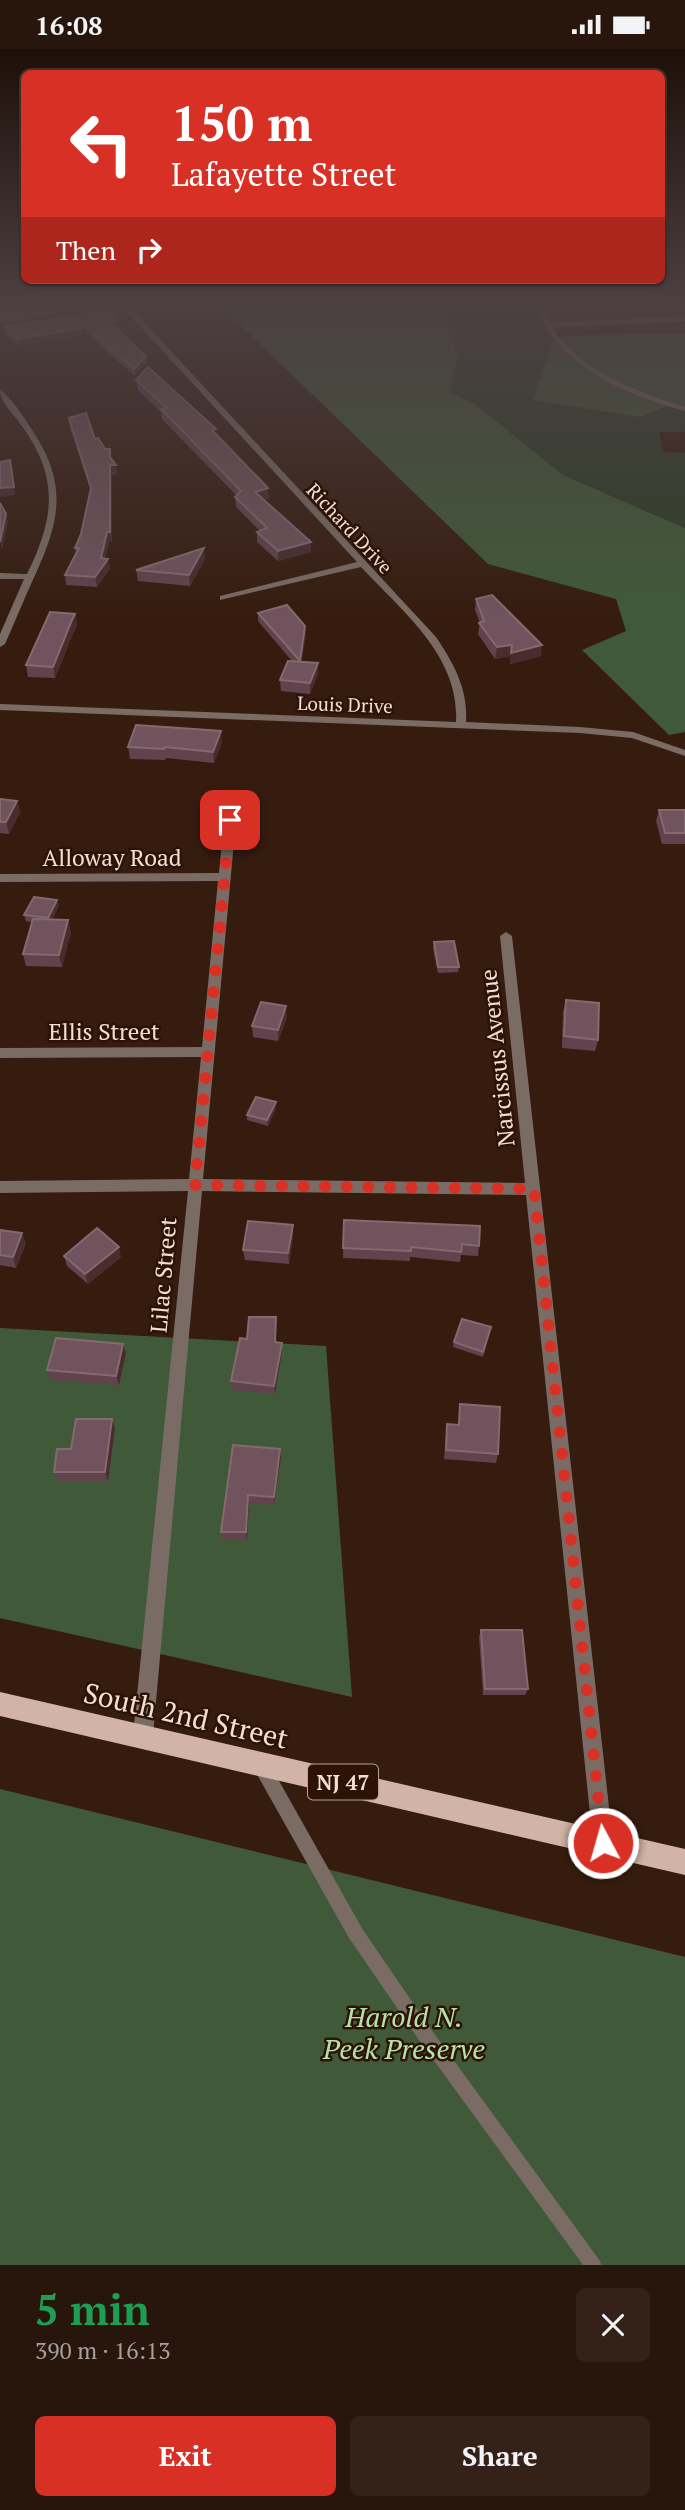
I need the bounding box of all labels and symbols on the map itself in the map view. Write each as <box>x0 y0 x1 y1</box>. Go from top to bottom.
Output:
street label: Richard Drive <box>302 477 398 579</box>
street label: Louis Drive <box>297 690 393 718</box>
pin <box>200 790 260 850</box>
street label: Alloway Road <box>43 842 182 873</box>
street label: Narcissus Avenue <box>472 968 522 1148</box>
street label: Ellis Street <box>48 1016 160 1047</box>
street label: Lilac Street <box>143 1216 184 1334</box>
street label: South 2nd Street <box>80 1673 292 1757</box>
road number: NJ 47 <box>308 1765 378 1799</box>
position arrow <box>566 1806 640 1880</box>
park label: Harold N. Peek Preserve <box>322 1998 485 2067</box>

